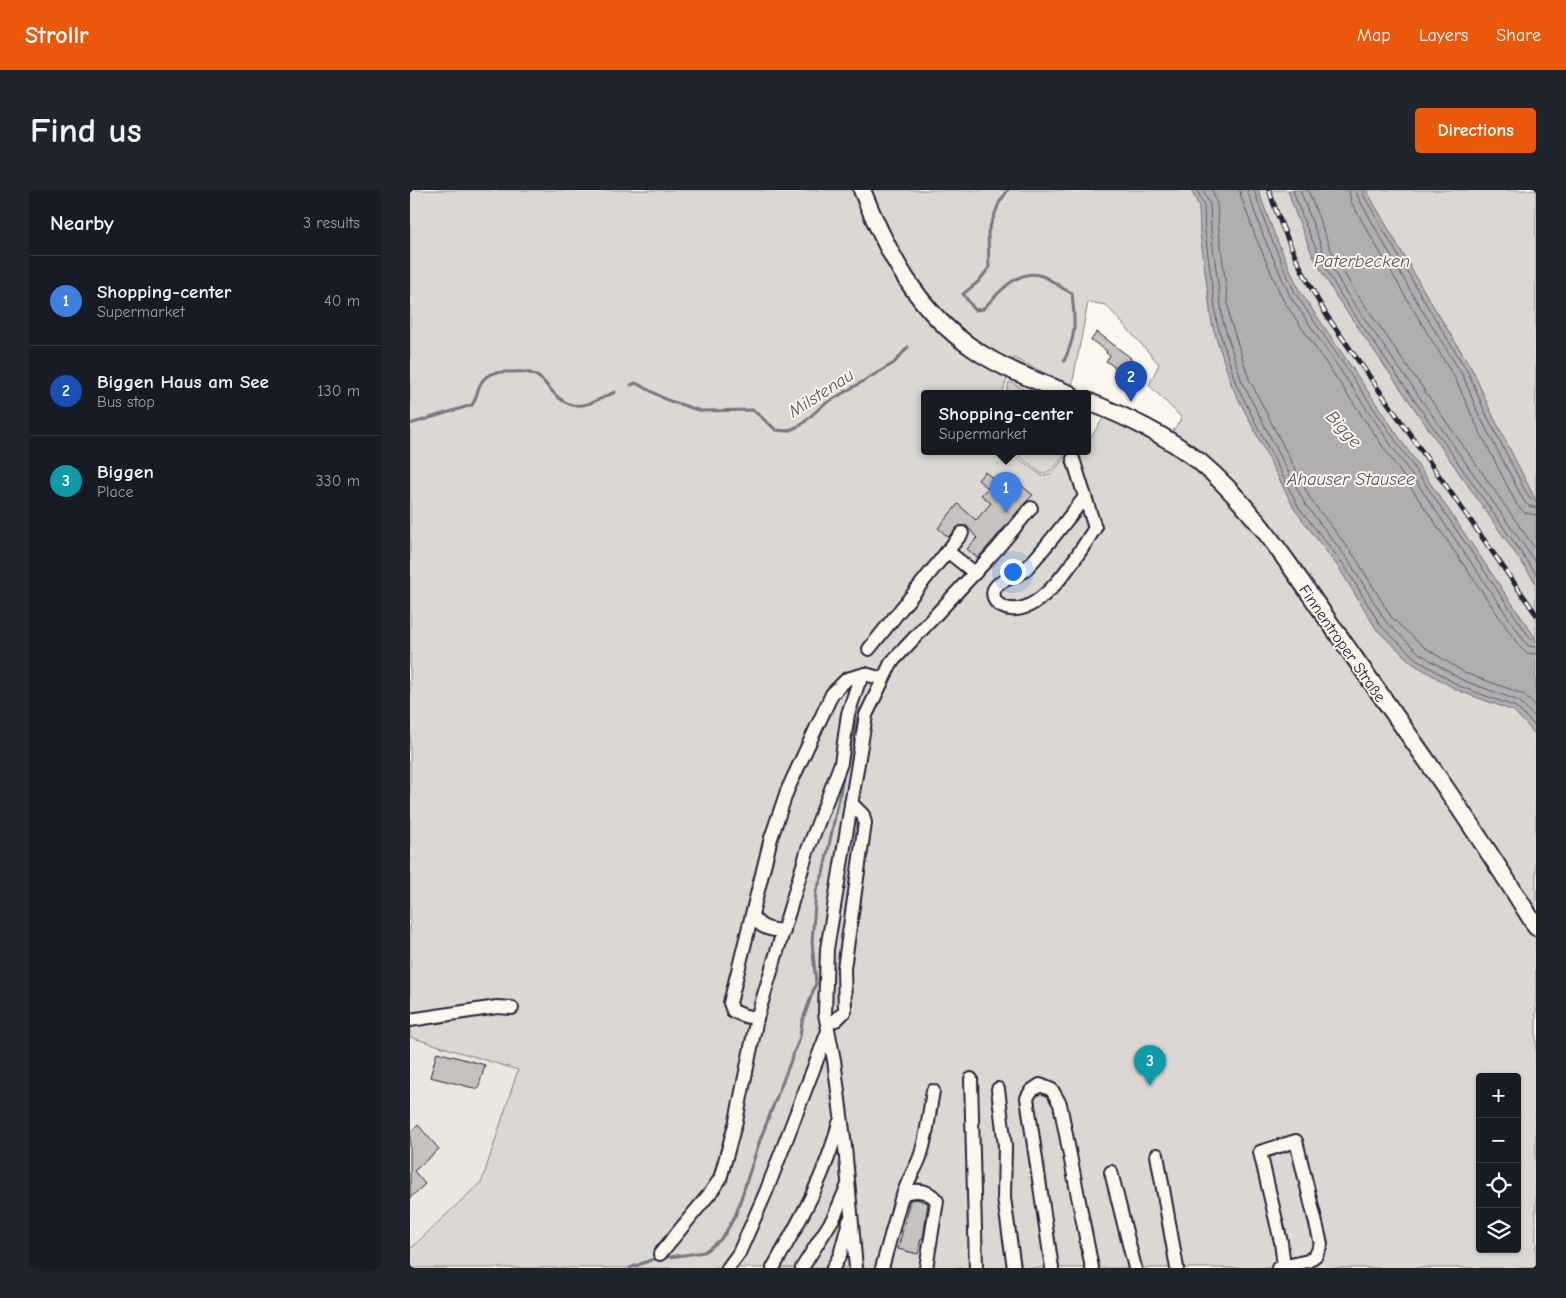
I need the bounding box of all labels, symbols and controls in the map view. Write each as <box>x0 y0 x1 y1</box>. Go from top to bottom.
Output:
text: Strollr <box>25 21 89 49</box>
text: Map <box>1357 25 1391 46</box>
text: Layers <box>1419 25 1468 46</box>
text: Share <box>1496 25 1541 46</box>
button: Directions <box>1415 108 1536 153</box>
text: Find us <box>30 110 142 151</box>
text: Nearby <box>50 211 114 235</box>
text: 3 results <box>303 214 360 232</box>
water label: Paterbecken <box>1314 251 1410 272</box>
text: Shopping-center <box>97 281 231 303</box>
text: 1 <box>63 292 69 310</box>
text: 40 m <box>324 292 360 310</box>
text: Supermarket <box>97 303 185 321</box>
pin: 2 <box>1115 361 1147 402</box>
water label: Milstenau <box>784 365 858 423</box>
text: Biggen Haus am See <box>97 371 269 393</box>
text: 2 <box>62 382 70 400</box>
text: 130 m <box>317 382 360 400</box>
popup <box>921 390 1091 455</box>
text: Bus stop <box>97 393 155 411</box>
text: Shopping-center <box>939 403 1073 425</box>
water label: Bigge <box>1321 406 1366 452</box>
text: Supermarket <box>939 425 1026 443</box>
text: Biggen <box>97 461 154 483</box>
water label: Ahauser Stausee <box>1286 469 1415 490</box>
text: 3 <box>62 472 70 490</box>
text: 330 m <box>315 472 360 490</box>
pin: 1 <box>990 472 1022 513</box>
text: Place <box>97 483 133 501</box>
your location <box>1000 559 1026 585</box>
street label: Finnentroper Straße <box>1295 582 1389 706</box>
pin: 3 <box>1134 1045 1166 1086</box>
map controls <box>1476 1073 1521 1253</box>
button: + <box>1476 1073 1521 1118</box>
button: − <box>1476 1118 1521 1163</box>
button: locate <box>1476 1163 1521 1208</box>
button: layers <box>1476 1208 1521 1253</box>

